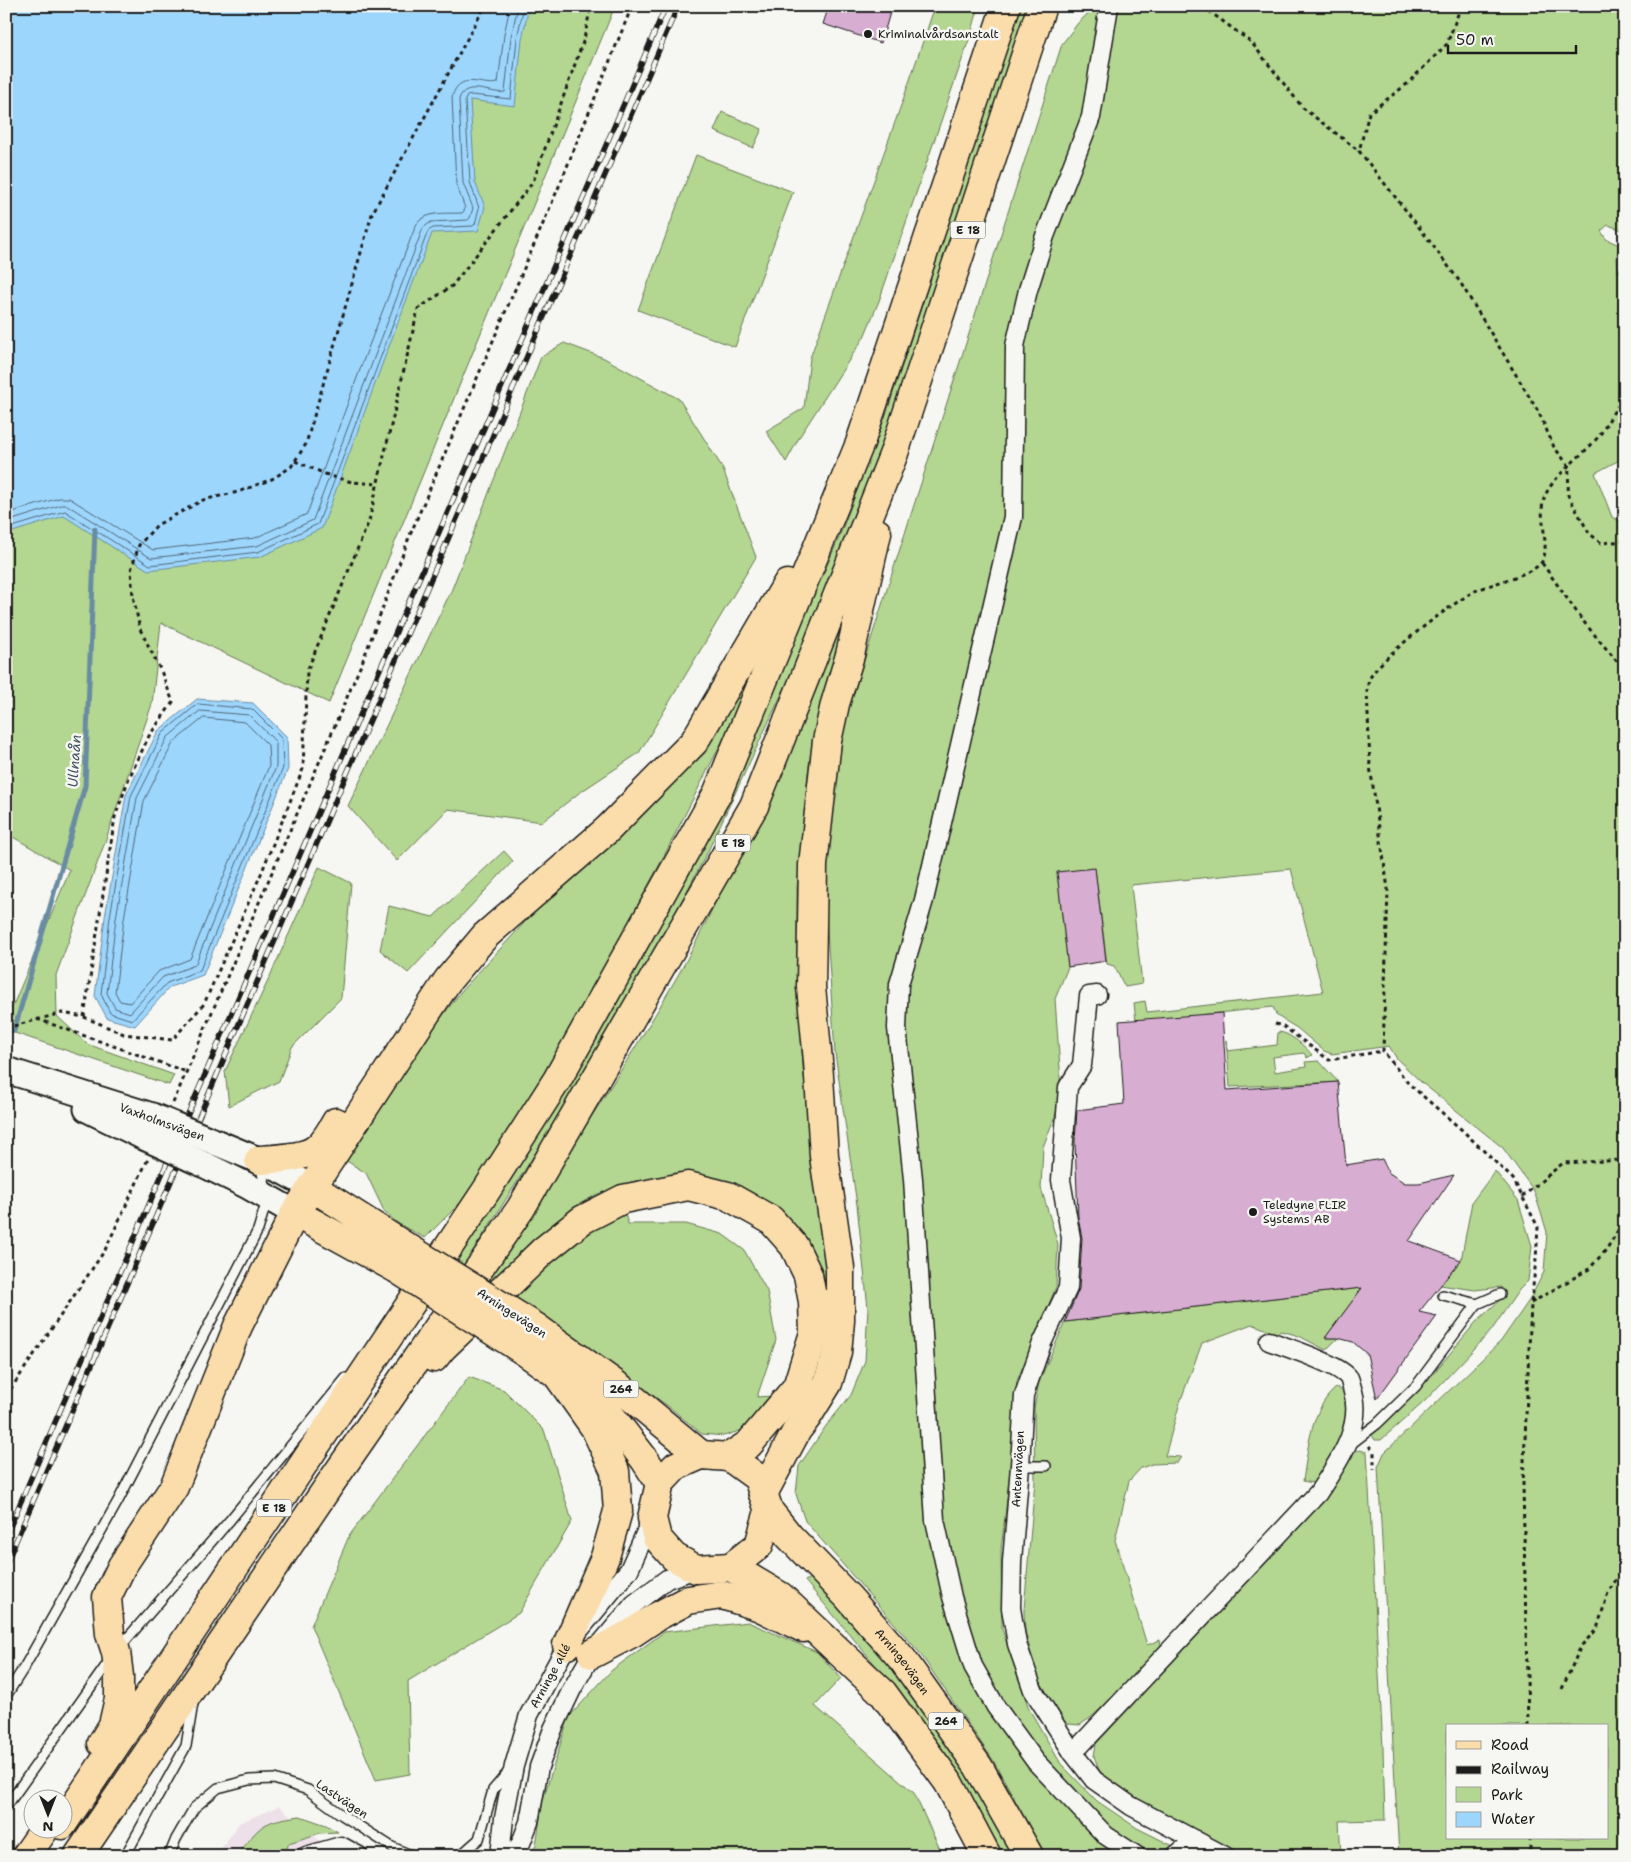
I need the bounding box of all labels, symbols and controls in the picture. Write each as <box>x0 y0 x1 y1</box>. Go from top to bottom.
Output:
scale bar <box>1448 22 1576 54</box>
place label: Kriminalvårdsanstalt <box>878 26 999 42</box>
marker: Kriminalvårdsanstalt <box>862 28 874 40</box>
text: 50 m <box>1456 30 1494 50</box>
road number: E 18 <box>950 222 986 238</box>
water label: Ullnaån <box>63 734 85 788</box>
road number: E 18 <box>716 834 750 851</box>
street label: Vaxholmsvägen <box>117 1099 207 1145</box>
place label: Teledyne FLIR Systems AB <box>1263 1197 1346 1227</box>
marker: Teledyne FLIR Systems AB <box>1247 1206 1259 1218</box>
street label: Arningevägen <box>474 1284 550 1342</box>
road number: 264 <box>604 1380 638 1398</box>
street label: Antennvägen <box>1008 1430 1028 1508</box>
road number: E 18 <box>256 1500 292 1516</box>
street label: Arningevägen <box>871 1625 933 1698</box>
street label: Arninge allé <box>526 1641 574 1711</box>
road number: 264 <box>928 1712 964 1730</box>
legend <box>1446 1724 1608 1840</box>
text: Road <box>1491 1735 1529 1755</box>
text: Railway <box>1491 1759 1549 1779</box>
street label: Lastvägen <box>313 1776 371 1822</box>
text: Park <box>1491 1785 1523 1805</box>
north arrow <box>22 1790 72 1840</box>
text: Water <box>1491 1809 1535 1829</box>
text: N <box>42 1818 54 1836</box>

